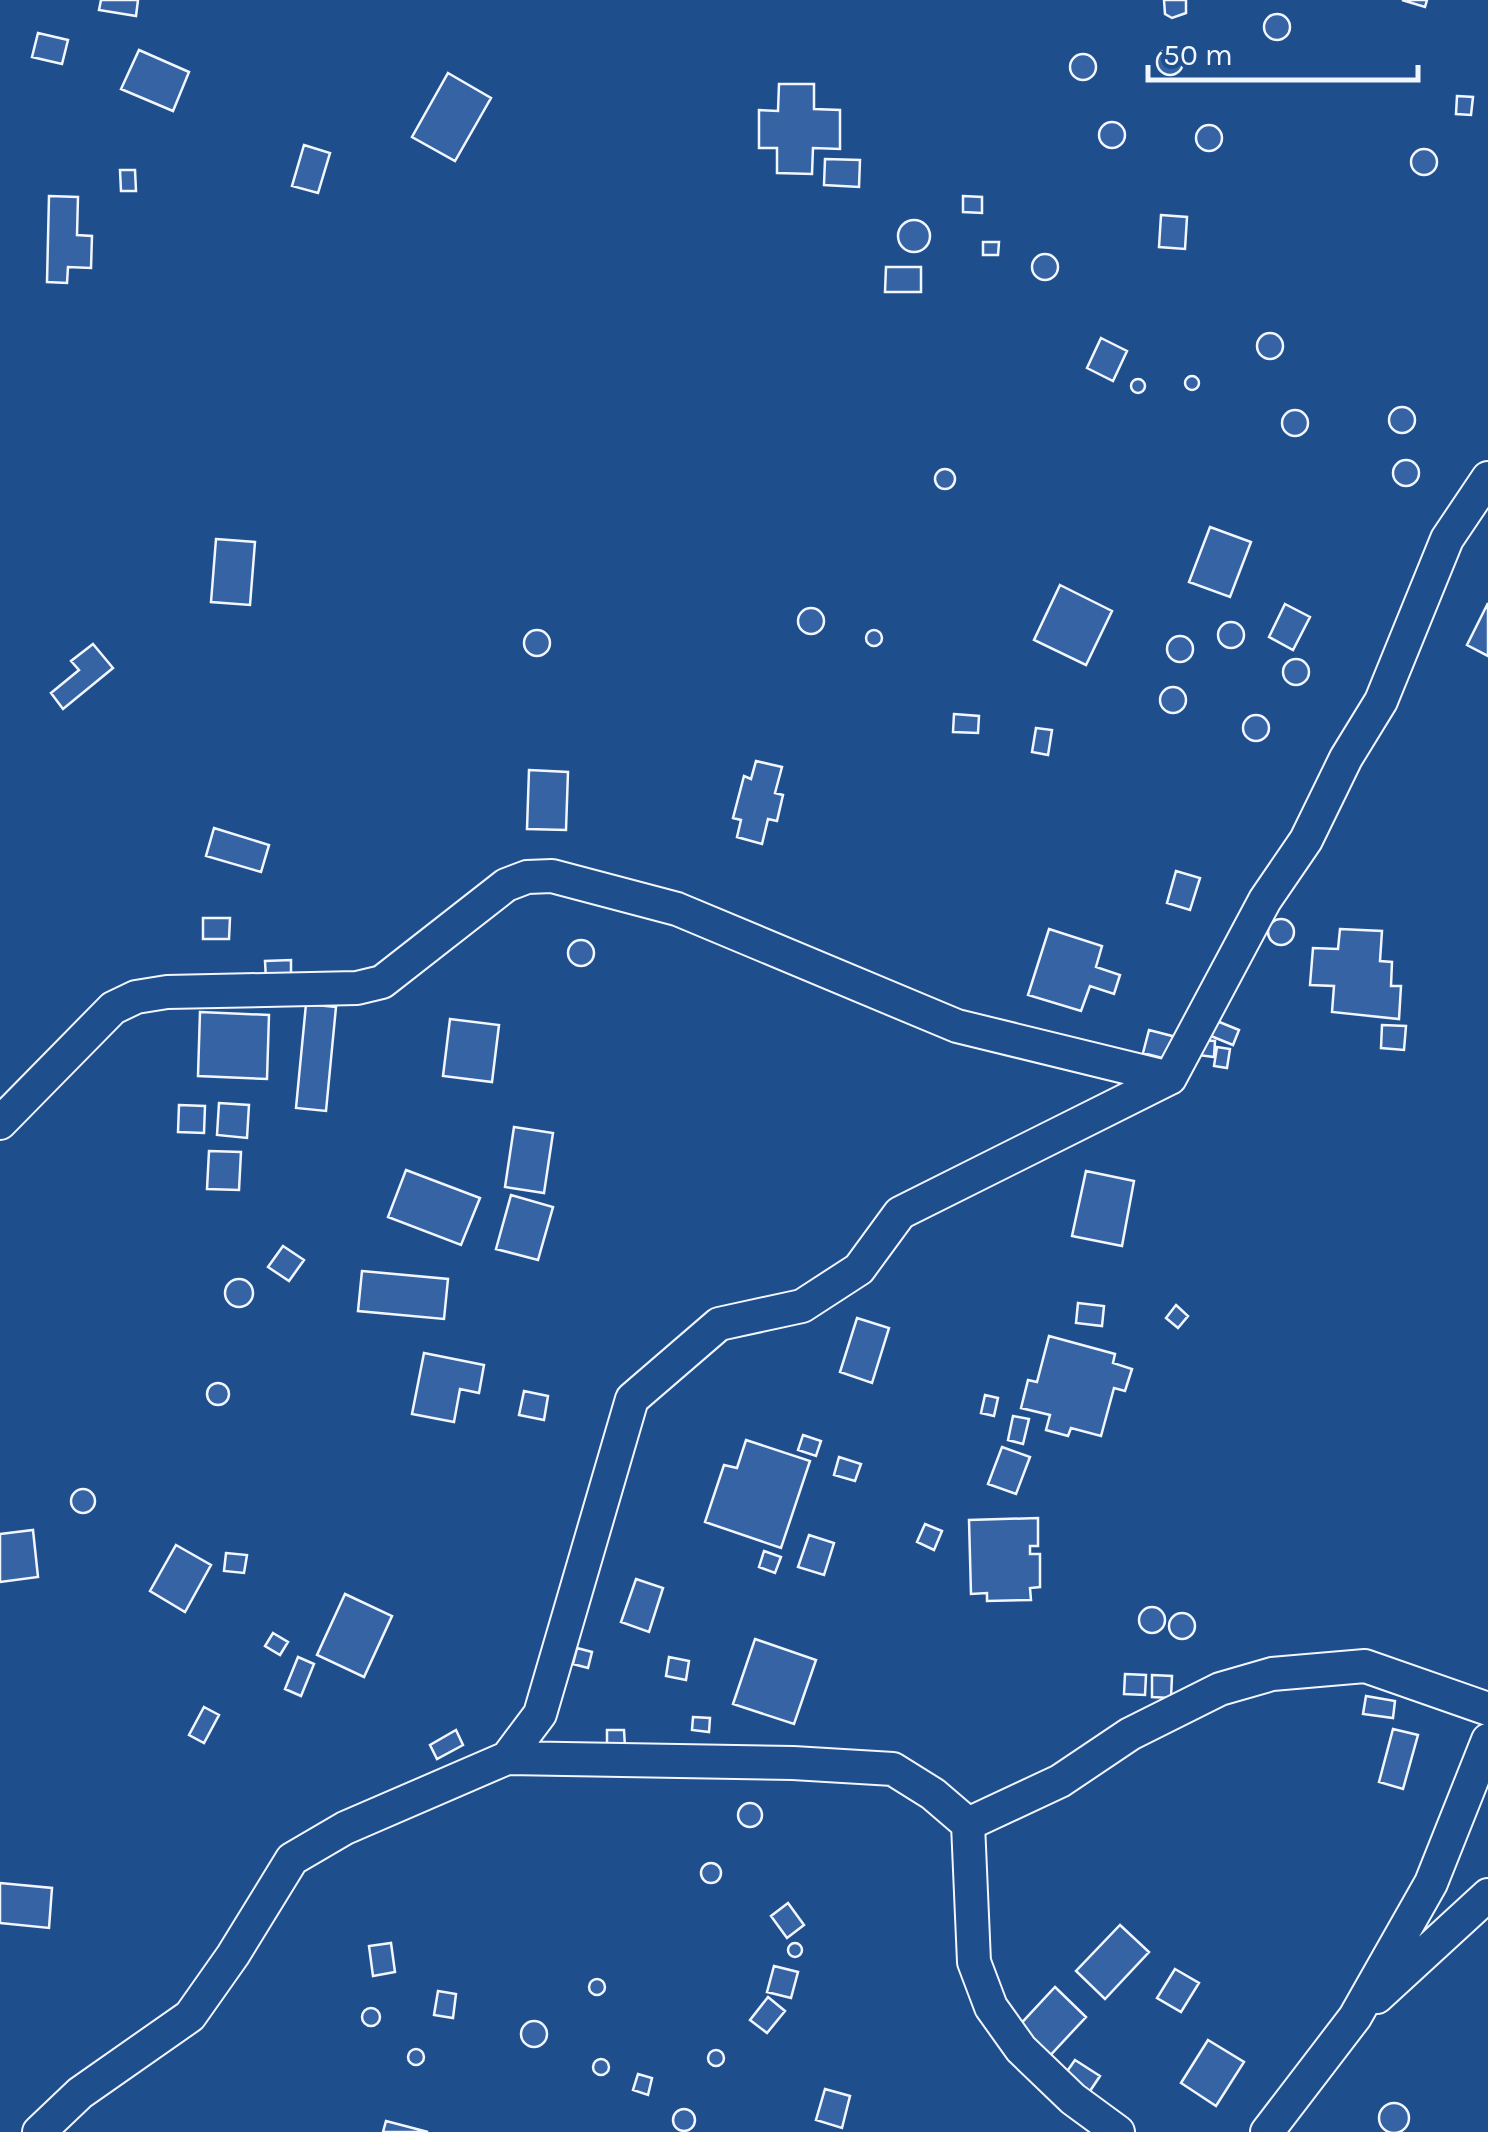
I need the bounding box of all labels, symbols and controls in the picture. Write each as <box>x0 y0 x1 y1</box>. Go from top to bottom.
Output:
scale bar <box>1148 20 1418 82</box>
text: 50 m <box>1163 37 1233 73</box>

